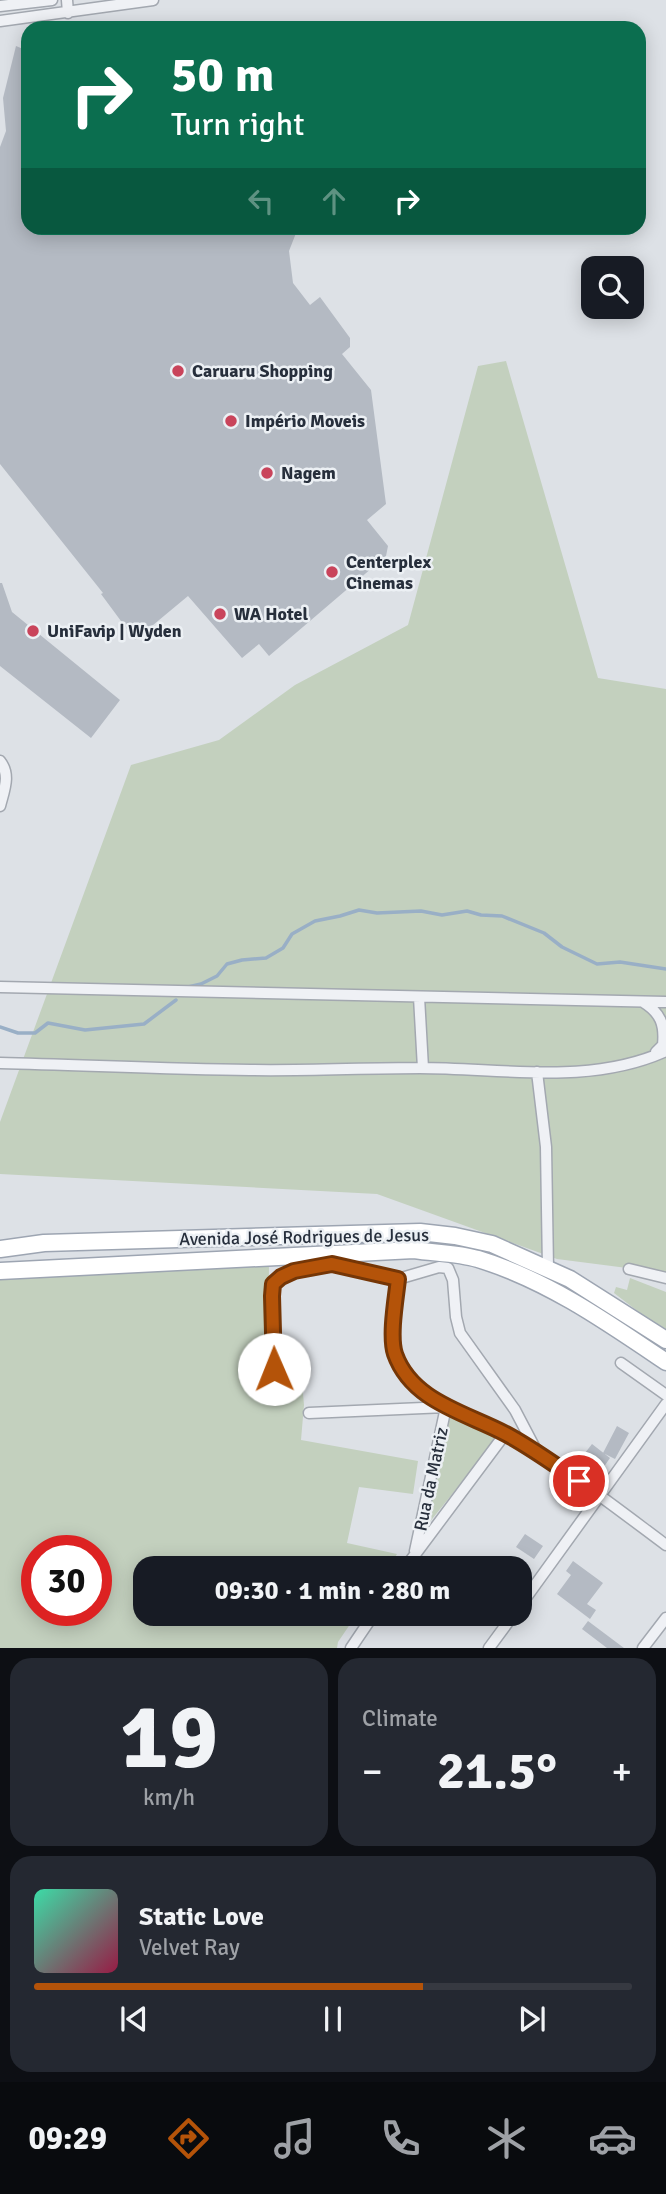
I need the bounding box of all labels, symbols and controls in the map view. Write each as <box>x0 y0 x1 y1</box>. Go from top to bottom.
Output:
text: 50 m <box>171 45 274 105</box>
icon: right <box>56 49 147 140</box>
text: Turn right <box>171 105 304 144</box>
icon: left <box>242 182 280 220</box>
icon: ahead <box>315 182 353 220</box>
icon: right <box>388 182 426 220</box>
map controls <box>581 256 644 319</box>
button: search <box>581 256 644 319</box>
place label: Caruaru Shopping <box>192 360 333 382</box>
marker: Caruaru Shopping <box>170 363 186 379</box>
place label: Império Moveis <box>245 410 365 432</box>
marker: Império Moveis <box>223 413 239 429</box>
place label: Nagem <box>281 462 336 484</box>
marker: Nagem <box>259 465 275 481</box>
place label: Centerplex Cinemas <box>346 551 431 594</box>
marker: Centerplex Cinemas <box>324 564 340 580</box>
place label: WA Hotel <box>234 603 309 625</box>
marker: WA Hotel <box>212 606 228 622</box>
place label: UniFavip | Wyden <box>47 620 182 642</box>
marker: UniFavip | Wyden <box>25 623 41 639</box>
street label: Avenida José Rodrigues de Jesus <box>179 1224 429 1250</box>
position arrow <box>237 1332 311 1406</box>
street label: Rua da Matriz <box>409 1425 453 1533</box>
pin <box>549 1451 609 1511</box>
icon: arrive <box>560 1462 598 1500</box>
speed limit sign: 30 <box>21 1535 112 1626</box>
text: 09:30 · 1 min · 280 m <box>215 1575 450 1607</box>
text: 19 <box>120 1681 218 1794</box>
text: Climate <box>362 1704 438 1733</box>
text: 21.5° <box>437 1739 557 1803</box>
text: − <box>362 1748 383 1795</box>
text: + <box>611 1748 632 1795</box>
text: km/h <box>143 1783 195 1812</box>
text: Static Love <box>139 1901 264 1933</box>
text: Velvet Ray <box>139 1933 240 1962</box>
icon: previous <box>115 2000 153 2038</box>
icon: pause <box>314 2000 352 2038</box>
icon: next <box>513 2000 551 2038</box>
icon: directions <box>164 2114 213 2163</box>
icon: music <box>270 2114 319 2163</box>
icon: phone <box>376 2114 425 2163</box>
icon: climate <box>482 2114 531 2163</box>
icon: car <box>588 2114 637 2163</box>
text: 09:29 <box>29 2119 107 2158</box>

